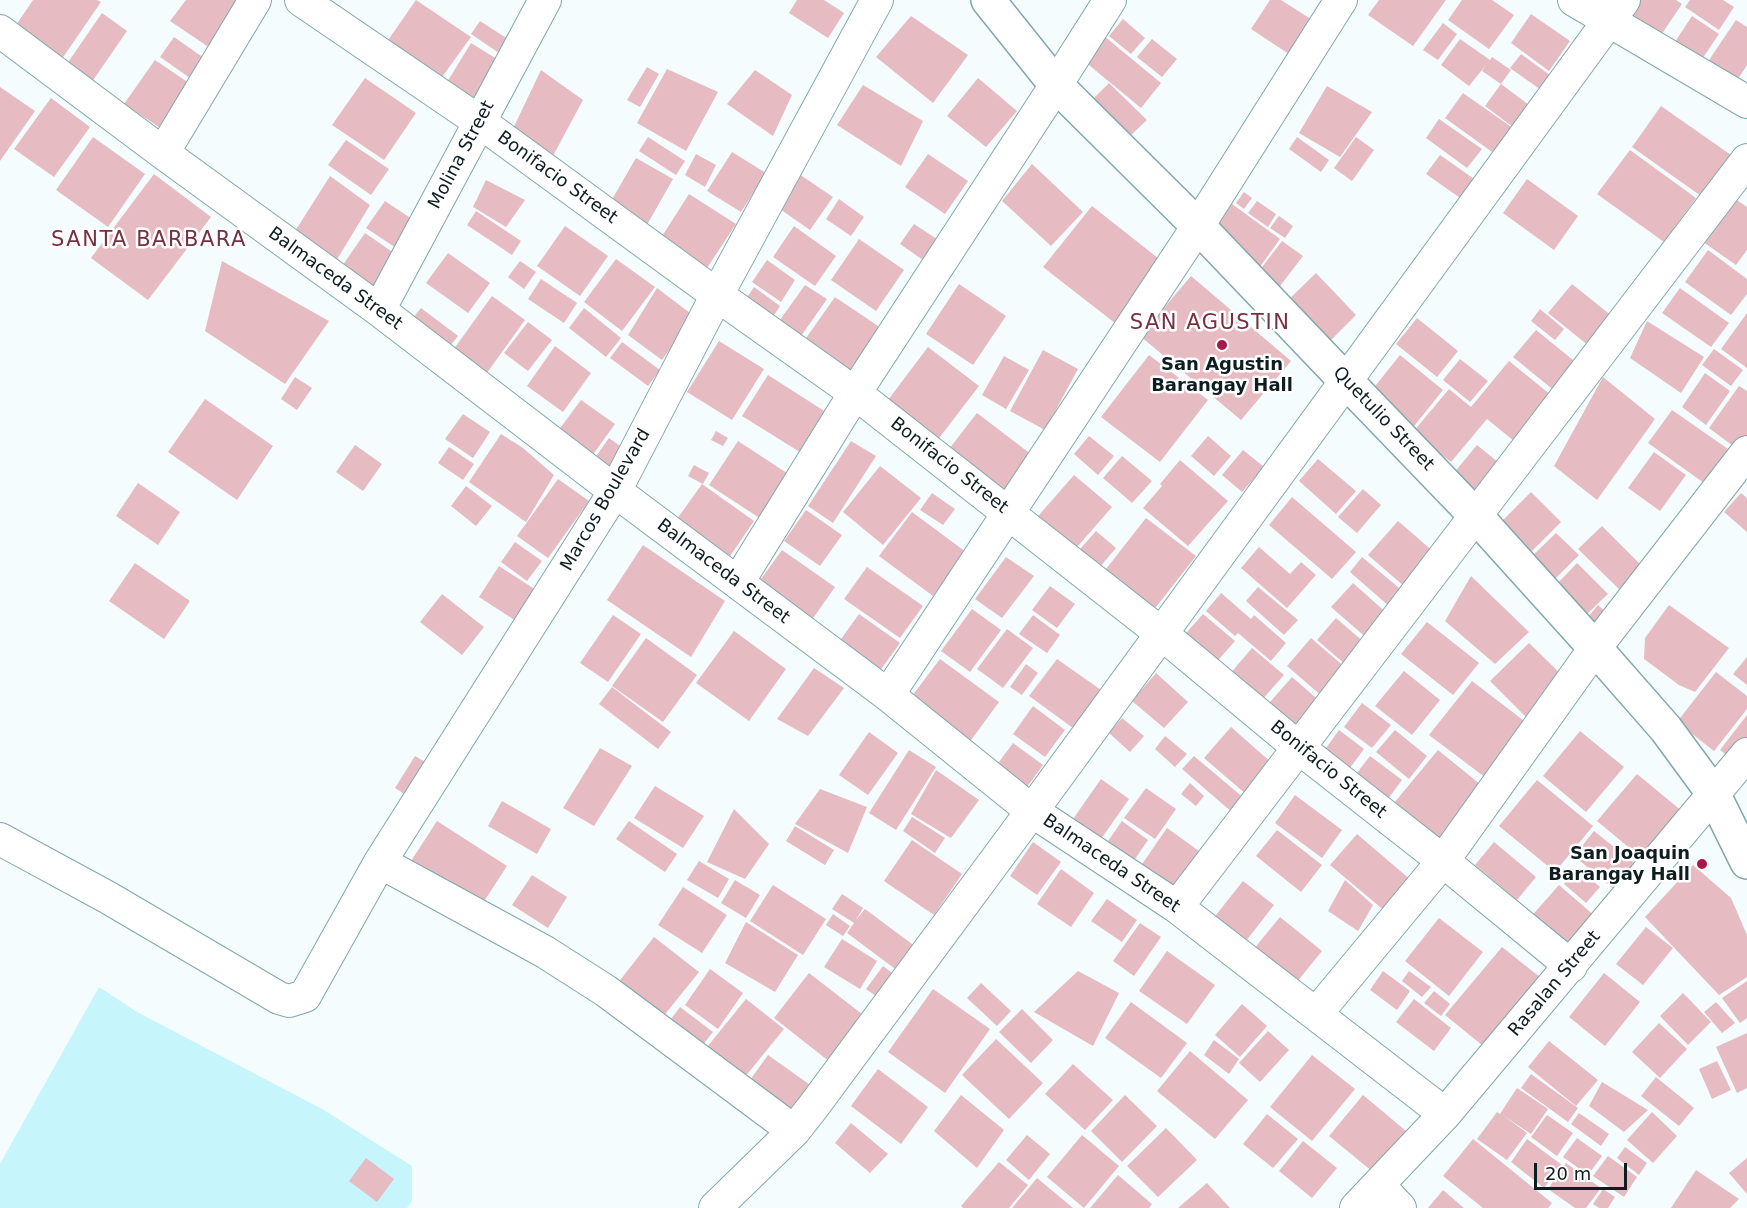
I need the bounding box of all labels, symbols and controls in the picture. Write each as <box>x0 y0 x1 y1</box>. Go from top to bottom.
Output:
street label: Molina Street <box>424 97 500 213</box>
street label: Bonifacio Street <box>493 127 621 229</box>
street label: Balmaceda Street <box>264 223 406 335</box>
district label: SANTA BARBARA <box>51 228 247 254</box>
district label: SAN AGUSTIN <box>1130 311 1290 337</box>
marker: San Agustin Barangay Hall <box>1215 338 1229 352</box>
place label: San Agustin Barangay Hall <box>1151 354 1293 397</box>
street label: Quetulio Street <box>1328 362 1438 476</box>
street label: Bonifacio Street <box>886 413 1012 519</box>
street label: Marcos Boulevard <box>556 425 656 575</box>
street label: Balmaceda Street <box>652 515 794 629</box>
street label: Bonifacio Street <box>1265 716 1391 824</box>
street label: Balmaceda Street <box>1038 810 1184 918</box>
place label: San Joaquin Barangay Hall <box>1548 843 1690 886</box>
marker: San Joaquin Barangay Hall <box>1695 857 1709 871</box>
street label: Rasalan Street <box>1504 927 1606 1041</box>
scale bar <box>1537 1151 1630 1189</box>
text: 20 m <box>1545 1163 1591 1184</box>

